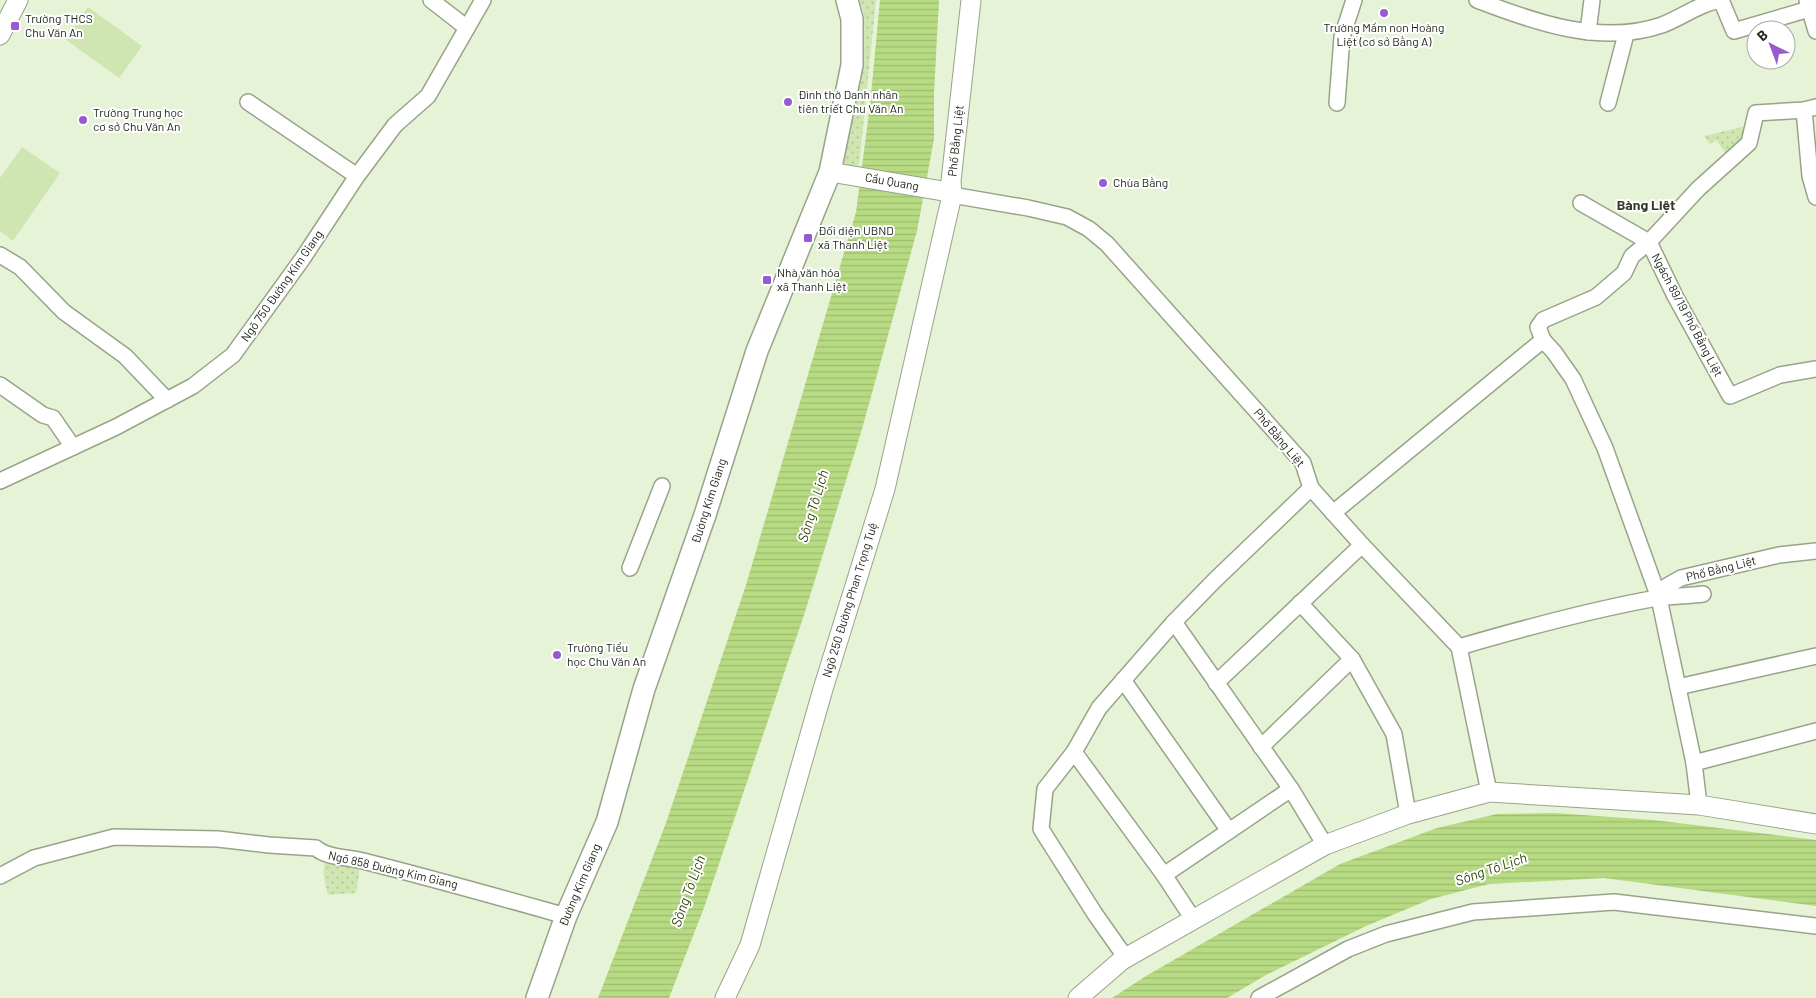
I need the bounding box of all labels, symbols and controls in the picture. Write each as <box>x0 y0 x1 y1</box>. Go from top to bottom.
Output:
marker: Trường Mầm non Hoàng Liệt (cơ sở Bằng A) <box>1378 7 1390 19</box>
place label: Trường THCS Chu Văn An <box>25 11 93 39</box>
marker: Trường THCS Chu Văn An <box>9 20 21 32</box>
place label: Trường Mầm non Hoàng Liệt (cơ sở Bằng A) <box>1324 20 1444 48</box>
north arrow <box>1746 20 1796 70</box>
text: B <box>1753 26 1771 44</box>
place label: Đình thờ Danh nhân tiên triết Chu Văn An <box>798 87 903 115</box>
marker: Đình thờ Danh nhân tiên triết Chu Văn An <box>782 96 794 108</box>
street label: Phố Bằng Liệt <box>944 104 966 177</box>
place label: Trường Trung học cơ sở Chu Văn An <box>93 105 183 133</box>
marker: Trường Trung học cơ sở Chu Văn An <box>77 114 89 126</box>
street label: Cầu Quang <box>864 169 920 193</box>
place label: Chùa Bằng <box>1113 175 1168 189</box>
marker: Chùa Bằng <box>1097 177 1109 189</box>
district label: Bàng Liệt <box>1617 196 1675 213</box>
place label: Đối diện UBND xã Thanh Liệt <box>818 223 894 251</box>
street label: Ngõ 750 Đường Kim Giang <box>237 227 325 344</box>
marker: Đối diện UBND xã Thanh Liệt <box>802 232 814 244</box>
street label: Ngách 89/19 Phố Bằng Liệt <box>1649 251 1726 379</box>
place label: Nhà văn hóa xã Thanh Liệt <box>777 265 847 293</box>
marker: Nhà văn hóa xã Thanh Liệt <box>761 274 773 286</box>
street label: Phố Bằng Liệt <box>1251 405 1308 469</box>
street label: Đường Kim Giang <box>688 457 728 545</box>
water label: Sông Tô Lịch <box>793 468 832 544</box>
street label: Ngõ 250 Đường Phan Trọng Tuệ <box>819 521 879 679</box>
street label: Phố Bằng Liệt <box>1684 553 1757 584</box>
place label: Trường Tiểu học Chu Văn An <box>567 640 646 668</box>
marker: Trường Tiểu học Chu Văn An <box>551 649 563 661</box>
street label: Đường Kim Giang <box>555 841 603 928</box>
street label: Ngõ 858 Đường Kim Giang <box>327 847 460 891</box>
water label: Sông Tô Lịch <box>1453 848 1529 889</box>
water label: Sông Tô Lịch <box>667 853 708 929</box>

